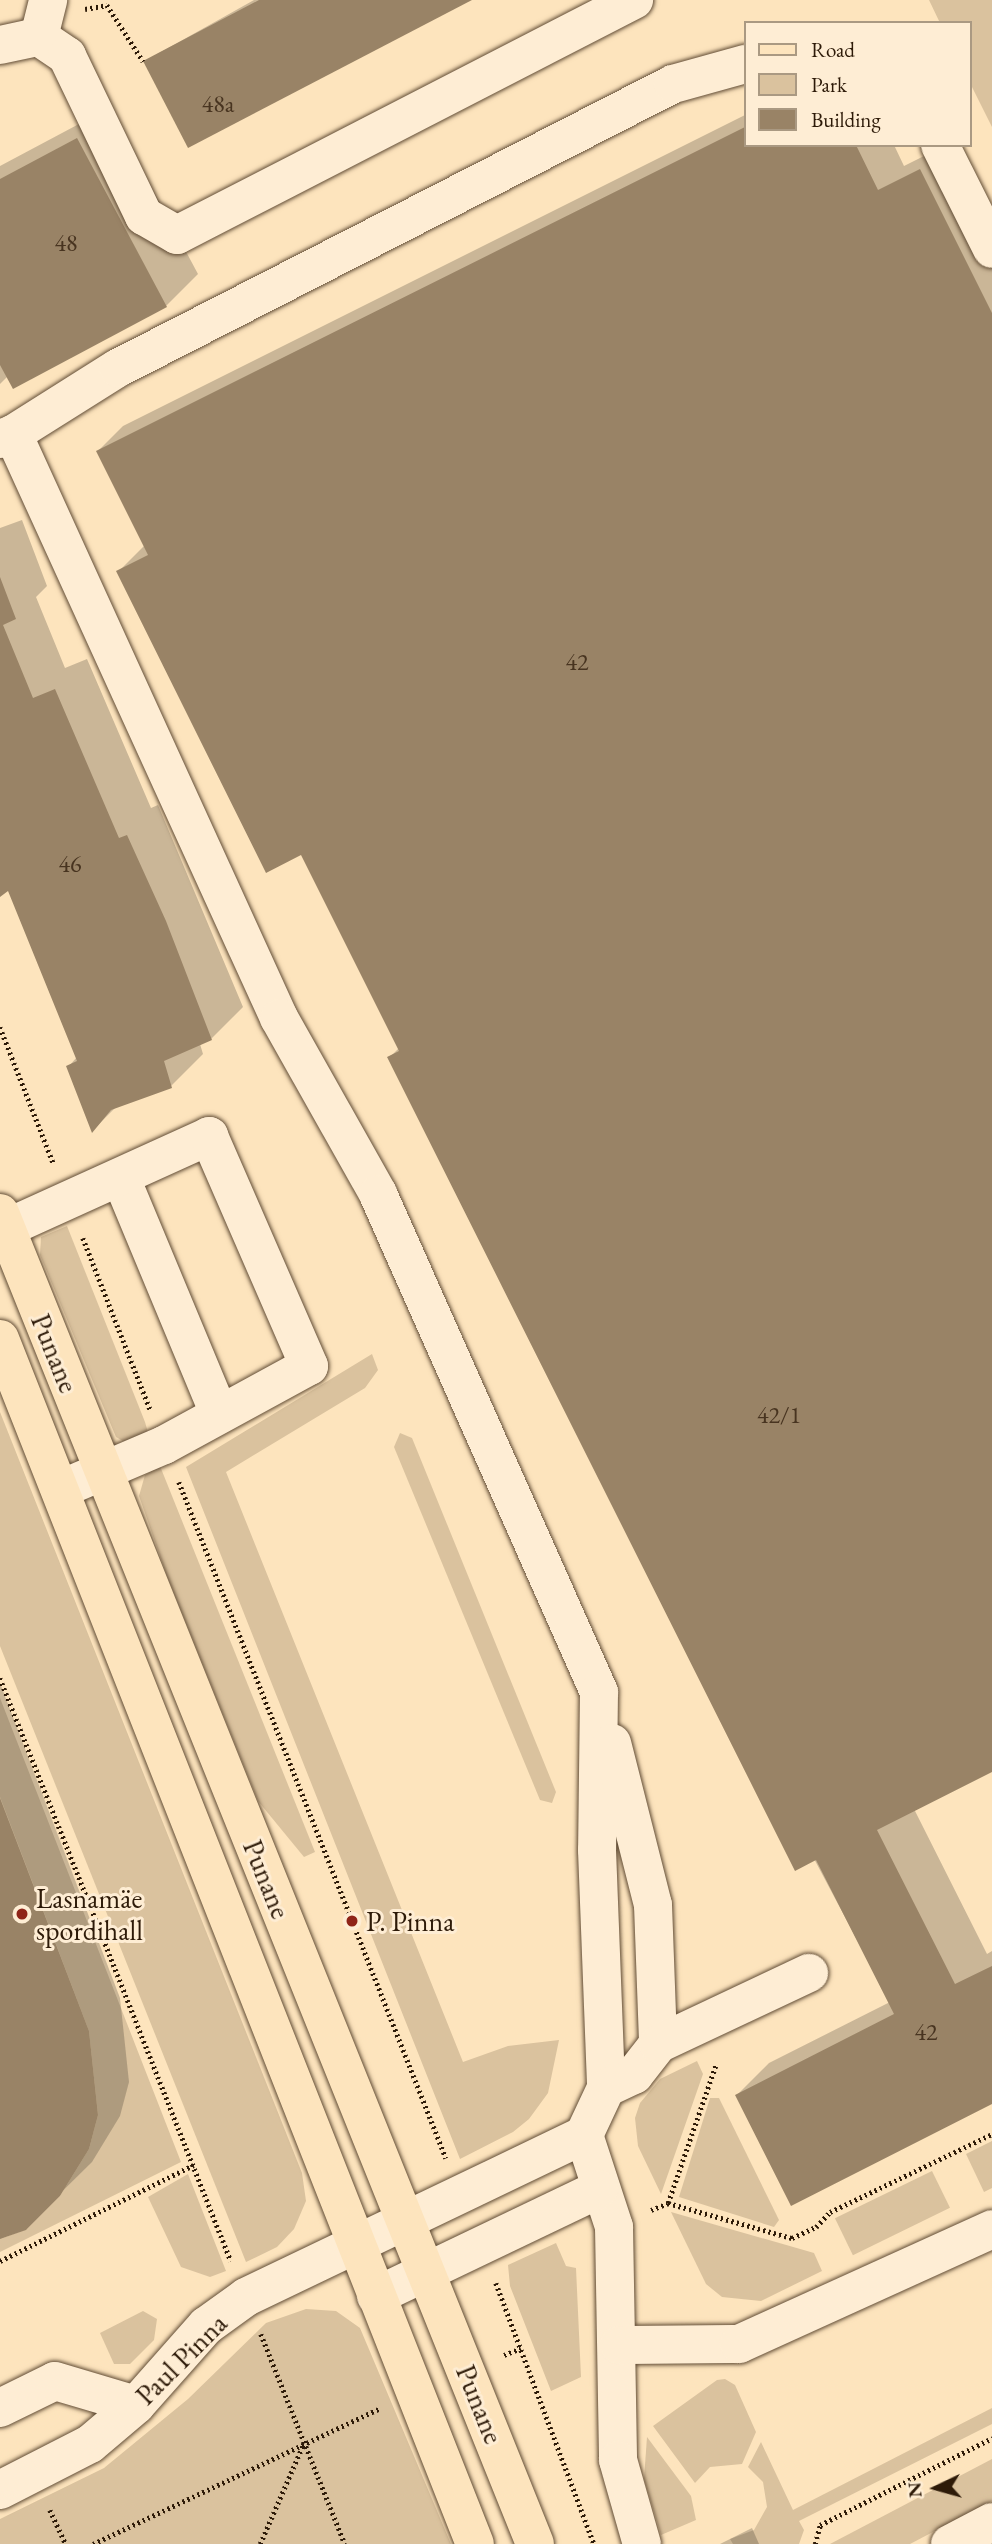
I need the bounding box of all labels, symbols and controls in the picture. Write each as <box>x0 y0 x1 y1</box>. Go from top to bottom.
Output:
legend <box>744 21 971 147</box>
text: Road <box>811 36 855 63</box>
text: Park <box>811 71 847 98</box>
house number: 48a <box>202 90 234 118</box>
text: Building <box>811 106 881 133</box>
house number: 48 <box>54 229 78 257</box>
house number: 42 <box>565 648 589 676</box>
house number: 46 <box>58 850 82 878</box>
street label: Punane <box>24 1309 86 1397</box>
house number: 42/1 <box>757 1401 801 1429</box>
street label: Punane <box>236 1835 298 1923</box>
place label: Lasnamäe spordihall <box>36 1881 143 1947</box>
place label: P. Pinna <box>366 1904 454 1938</box>
marker: Lasnamäe spordihall <box>14 1906 30 1922</box>
marker: P. Pinna <box>344 1913 360 1929</box>
house number: 42 <box>914 2018 938 2046</box>
street label: Paul Pinna <box>128 2306 234 2412</box>
street label: Punane <box>449 2360 511 2448</box>
north arrow <box>901 2453 971 2523</box>
text: N <box>901 2481 928 2499</box>

